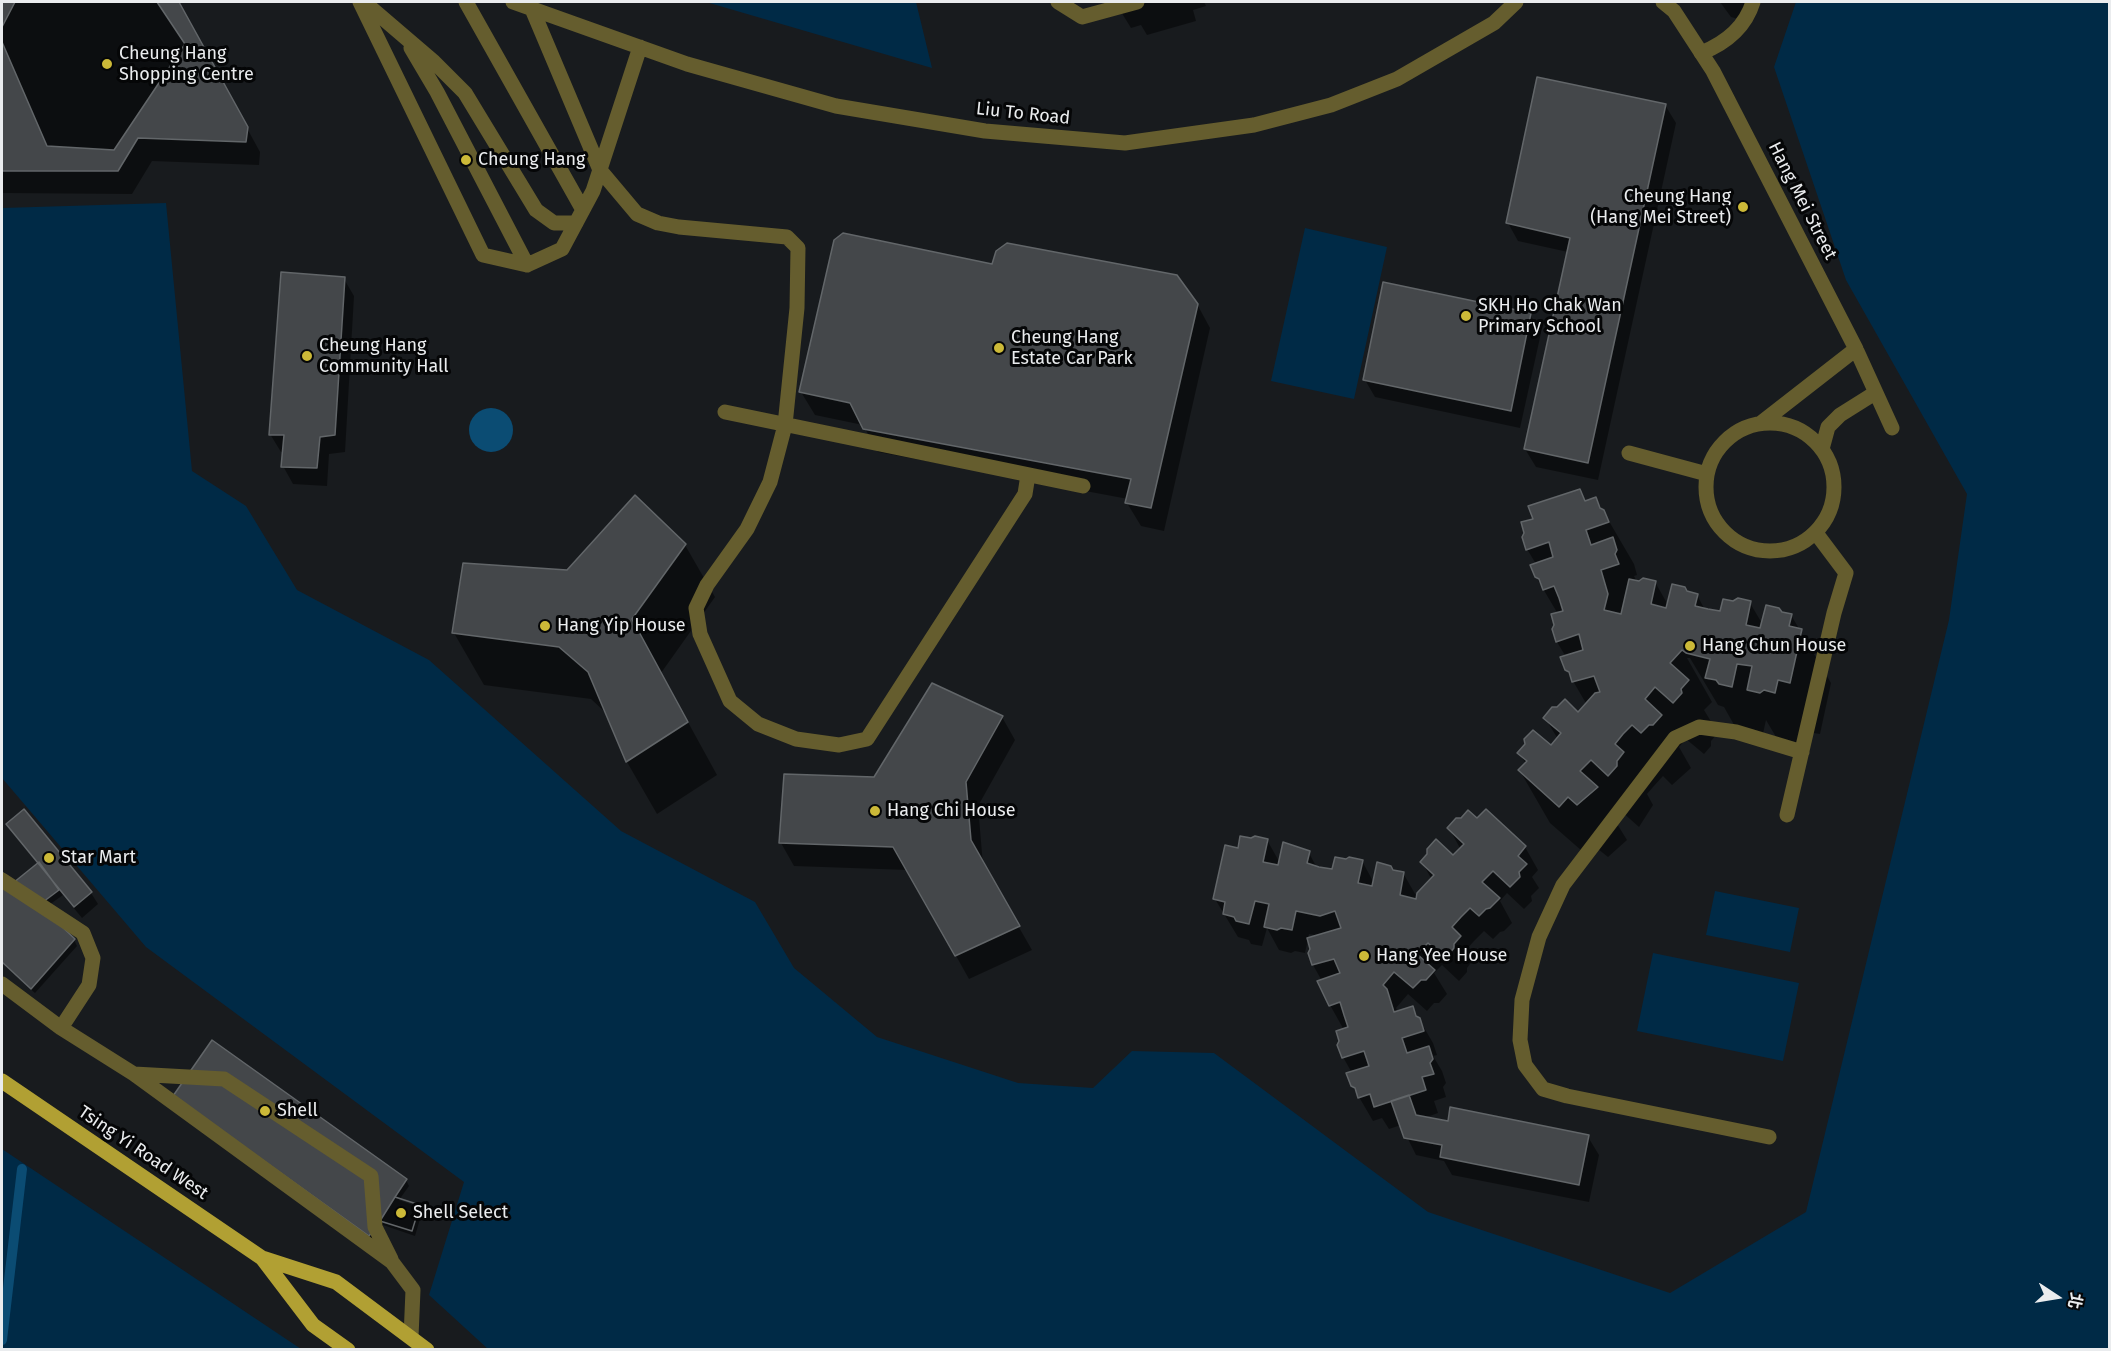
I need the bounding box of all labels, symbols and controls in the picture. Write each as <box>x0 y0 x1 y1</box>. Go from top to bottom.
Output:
place label: Cheung Hang Shopping Centre <box>119 43 254 86</box>
marker: Cheung Hang Shopping Centre <box>100 57 114 71</box>
street label: Liu To Road <box>975 98 1071 130</box>
street label: Hang Mei Street <box>1763 139 1841 263</box>
place label: Cheung Hang <box>478 149 585 171</box>
marker: Cheung Hang <box>459 153 473 167</box>
place label: Cheung Hang (Hang Mei Street) <box>1590 186 1731 228</box>
marker: Cheung Hang (Hang Mei Street) <box>1736 200 1750 214</box>
place label: SKH Ho Chak Wan Primary School <box>1478 295 1622 338</box>
marker: SKH Ho Chak Wan Primary School <box>1459 309 1473 323</box>
place label: Cheung Hang Estate Car Park <box>1011 327 1133 370</box>
place label: Cheung Hang Community Hall <box>319 335 449 378</box>
marker: Cheung Hang Estate Car Park <box>992 341 1006 355</box>
marker: Cheung Hang Community Hall <box>300 349 314 363</box>
place label: Hang Yip House <box>557 615 686 637</box>
marker: Hang Yip House <box>538 619 552 633</box>
place label: Hang Chun House <box>1702 635 1846 657</box>
marker: Hang Chun House <box>1683 639 1697 653</box>
place label: Hang Chi House <box>887 800 1015 822</box>
marker: Hang Chi House <box>868 804 882 818</box>
place label: Star Mart <box>61 847 136 869</box>
marker: Star Mart <box>42 851 56 865</box>
place label: Hang Yee House <box>1376 945 1507 967</box>
marker: Hang Yee House <box>1357 949 1371 963</box>
place label: Shell <box>277 1100 318 1122</box>
street label: Tsing Yi Road West <box>74 1102 212 1204</box>
marker: Shell <box>258 1104 272 1118</box>
place label: Shell Select <box>413 1202 508 1224</box>
marker: Shell Select <box>394 1206 408 1220</box>
north arrow <box>2027 1267 2087 1327</box>
text: 北 <box>2064 1291 2086 1311</box>

